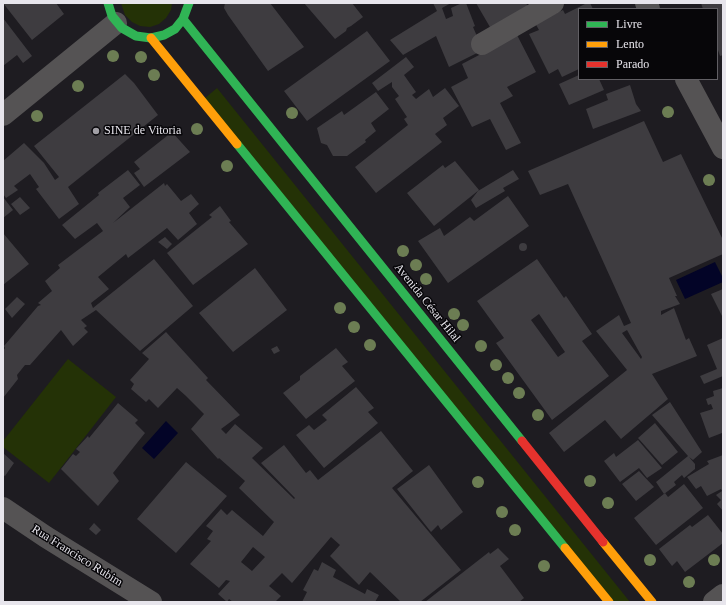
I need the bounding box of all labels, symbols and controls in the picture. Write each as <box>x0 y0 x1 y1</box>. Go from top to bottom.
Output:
legend <box>578 8 718 80</box>
text: Livre <box>616 17 642 31</box>
text: Lento <box>616 37 644 51</box>
text: Parado <box>616 57 649 71</box>
place label: SINE de Vitoria <box>104 124 181 138</box>
marker: SINE de Vitoria <box>91 126 101 136</box>
street label: Avenida César Hilal <box>391 261 463 345</box>
street label: Rua Francisco Rubim <box>29 522 125 590</box>

